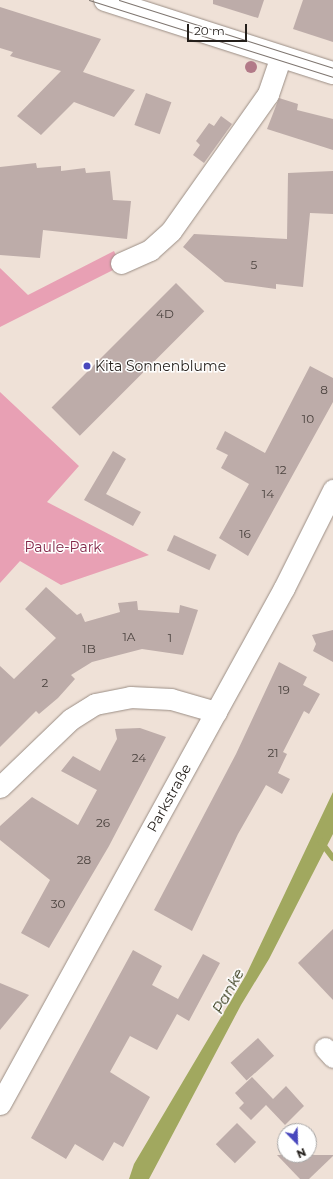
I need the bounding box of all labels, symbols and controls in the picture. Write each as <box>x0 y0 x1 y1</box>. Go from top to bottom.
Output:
scale bar <box>189 16 249 42</box>
text: 20 m <box>194 23 225 38</box>
house number: 5 <box>251 258 257 272</box>
house number: 4D <box>156 307 174 321</box>
place label: Kita Sonnenblume <box>95 358 226 374</box>
marker: Kita Sonnenblume <box>82 361 92 371</box>
house number: 8 <box>320 383 328 397</box>
house number: 10 <box>302 412 314 426</box>
house number: 12 <box>275 463 287 477</box>
house number: 14 <box>262 487 274 501</box>
house number: 16 <box>239 527 251 541</box>
park label: Paule-Park <box>24 539 102 555</box>
house number: 1A <box>123 630 135 644</box>
house number: 1 <box>168 631 172 645</box>
house number: 1B <box>82 642 96 656</box>
house number: 2 <box>42 676 48 690</box>
house number: 19 <box>278 683 290 697</box>
house number: 21 <box>267 746 279 760</box>
house number: 24 <box>132 751 146 765</box>
street label: Parkstraße <box>143 761 195 835</box>
house number: 26 <box>96 816 110 830</box>
house number: 28 <box>77 853 91 867</box>
house number: 30 <box>51 897 65 911</box>
water label: Panke <box>208 965 248 1017</box>
north arrow <box>277 1123 317 1163</box>
text: N <box>294 1145 308 1161</box>

